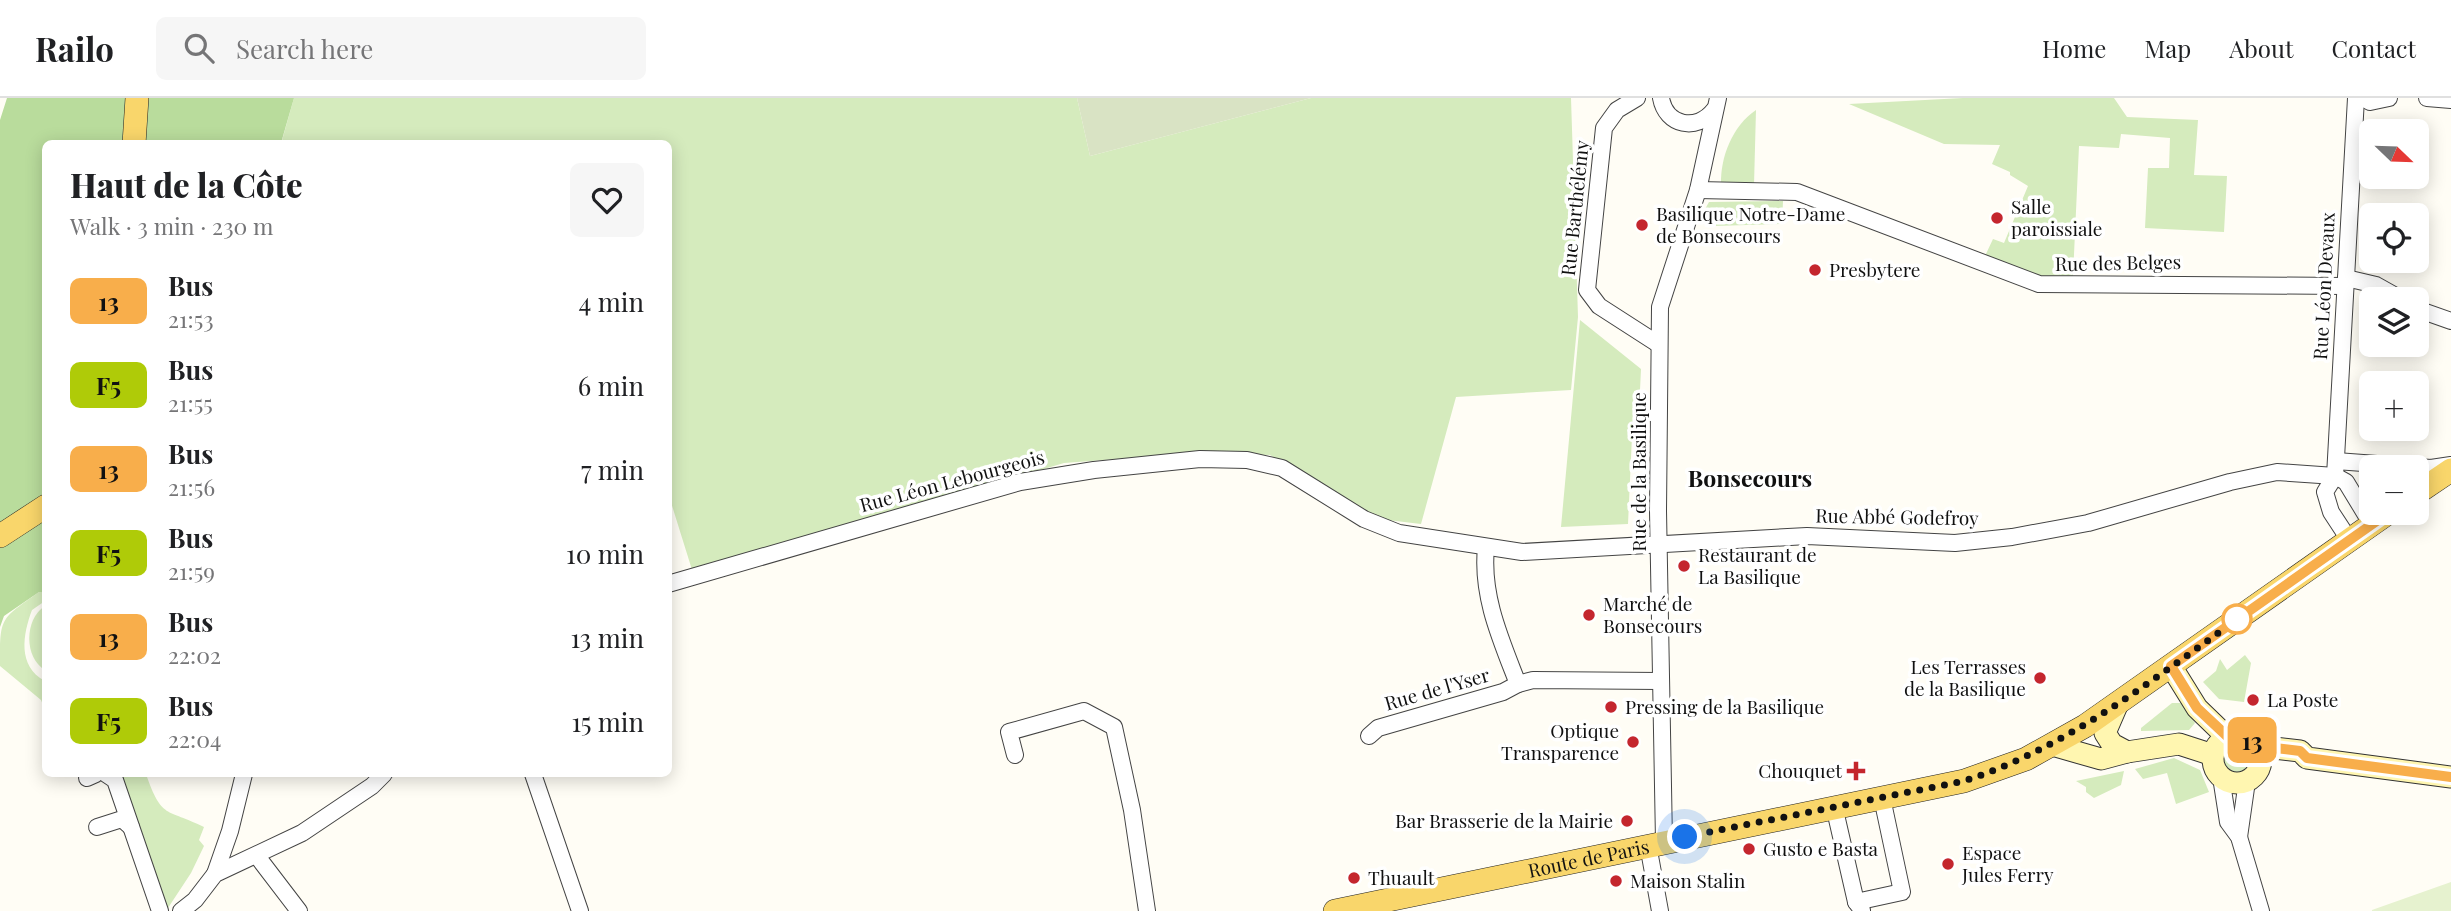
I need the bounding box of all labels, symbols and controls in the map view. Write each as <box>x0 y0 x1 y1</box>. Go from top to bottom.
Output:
search box <box>156 17 646 80</box>
text: Railo <box>35 26 114 70</box>
icon: search <box>180 29 218 67</box>
text: Search here <box>236 31 373 66</box>
text: Home <box>2042 32 2106 64</box>
text: Map <box>2144 32 2191 64</box>
text: About <box>2229 32 2293 64</box>
text: Contact <box>2331 32 2416 64</box>
north arrow <box>2359 119 2429 189</box>
map controls <box>2359 119 2429 525</box>
street label: Rue Barthélémy <box>1554 138 1594 277</box>
text: Haut de la Côte <box>70 162 303 206</box>
button: heart <box>570 163 644 237</box>
place label: Salle paroissiale <box>2011 193 2102 241</box>
place label: Basilique Notre-Dame de Bonsecours <box>1656 200 1845 248</box>
button: locate <box>2359 203 2429 273</box>
text: Walk · 3 min · 230 m <box>70 210 273 241</box>
marker: Salle paroissiale <box>1989 210 2005 226</box>
street label: Rue Léon Devaux <box>2306 211 2340 360</box>
marker: Basilique Notre-Dame de Bonsecours <box>1634 217 1650 233</box>
street label: Rue des Belges <box>2055 248 2181 276</box>
place label: Presbytere <box>1829 256 1920 282</box>
marker: Presbytere <box>1807 262 1823 278</box>
text: Bus <box>168 268 213 303</box>
text: 4 min <box>578 284 644 319</box>
text: 13 <box>98 285 119 317</box>
button: layers <box>2359 287 2429 357</box>
text: 21:53 <box>168 303 214 334</box>
text: Bus <box>168 352 213 387</box>
text: 6 min <box>578 368 644 403</box>
text: F5 <box>96 369 121 401</box>
button: + <box>2359 371 2429 441</box>
text: 21:55 <box>168 387 213 418</box>
street label: Rue de la Basilique <box>1625 392 1651 552</box>
text: Bus <box>168 436 213 471</box>
street label: Rue Léon Lebourgeois <box>856 443 1047 517</box>
text: 7 min <box>581 452 644 487</box>
text: 13 <box>98 453 119 485</box>
button: − <box>2359 455 2429 525</box>
district label: Bonsecours <box>1688 462 1812 493</box>
text: 21:56 <box>168 471 215 502</box>
street label: Rue Abbé Godefroy <box>1815 502 1979 530</box>
text: Bus <box>168 520 213 555</box>
text: 10 min <box>566 536 644 571</box>
text: F5 <box>96 537 121 569</box>
place label: Restaurant de La Basilique <box>1698 541 1817 589</box>
text: 21:59 <box>168 555 215 586</box>
marker: Restaurant de La Basilique <box>1676 558 1692 574</box>
place label: Marché de Bonsecours <box>1603 590 1702 638</box>
text: Bus <box>168 604 213 639</box>
unlabelled marker <box>2222 604 2252 634</box>
marker: Marché de Bonsecours <box>1581 607 1597 623</box>
text: 13 min <box>570 620 644 655</box>
text: 13 <box>98 621 119 653</box>
text: 22:02 <box>168 639 221 670</box>
place label: Les Terrasses de la Basilique <box>1904 653 2026 701</box>
street label: Rue de l'Yser <box>1381 660 1493 715</box>
marker: Les Terrasses de la Basilique <box>2032 670 2048 686</box>
place label: La Poste <box>2267 686 2338 712</box>
text: Bus <box>168 688 213 723</box>
marker: La Poste <box>2245 692 2261 708</box>
place label: Pressing de la Basilique <box>1625 693 1824 719</box>
marker: Pressing de la Basilique <box>1603 699 1619 715</box>
text: 15 min <box>572 704 644 739</box>
text: F5 <box>96 705 121 737</box>
place label: Optique Transparence <box>1501 717 1619 765</box>
line badge: 13 <box>2220 717 2284 763</box>
text: 22:04 <box>168 723 221 754</box>
text: 13 <box>2242 724 2262 756</box>
marker: Optique Transparence <box>1625 734 1641 750</box>
place label: Chouquet <box>1758 757 1842 783</box>
marker: Chouquet <box>1848 763 1864 779</box>
place label: Bar Brasserie de la Mairie <box>1395 807 1613 833</box>
marker: Bar Brasserie de la Mairie <box>1619 813 1635 829</box>
your location <box>1667 819 1702 854</box>
street label: Route de Paris <box>1525 832 1651 883</box>
place label: Gusto e Basta <box>1763 835 1879 861</box>
place label: Espace Jules Ferry <box>1961 839 2054 887</box>
marker: Gusto e Basta <box>1741 841 1757 857</box>
marker: Espace Jules Ferry <box>1940 856 1956 872</box>
place label: Thuault <box>1368 864 1435 890</box>
place label: Maison Stalin <box>1630 867 1746 893</box>
marker: Thuault <box>1346 870 1362 886</box>
marker: Maison Stalin <box>1608 873 1624 889</box>

